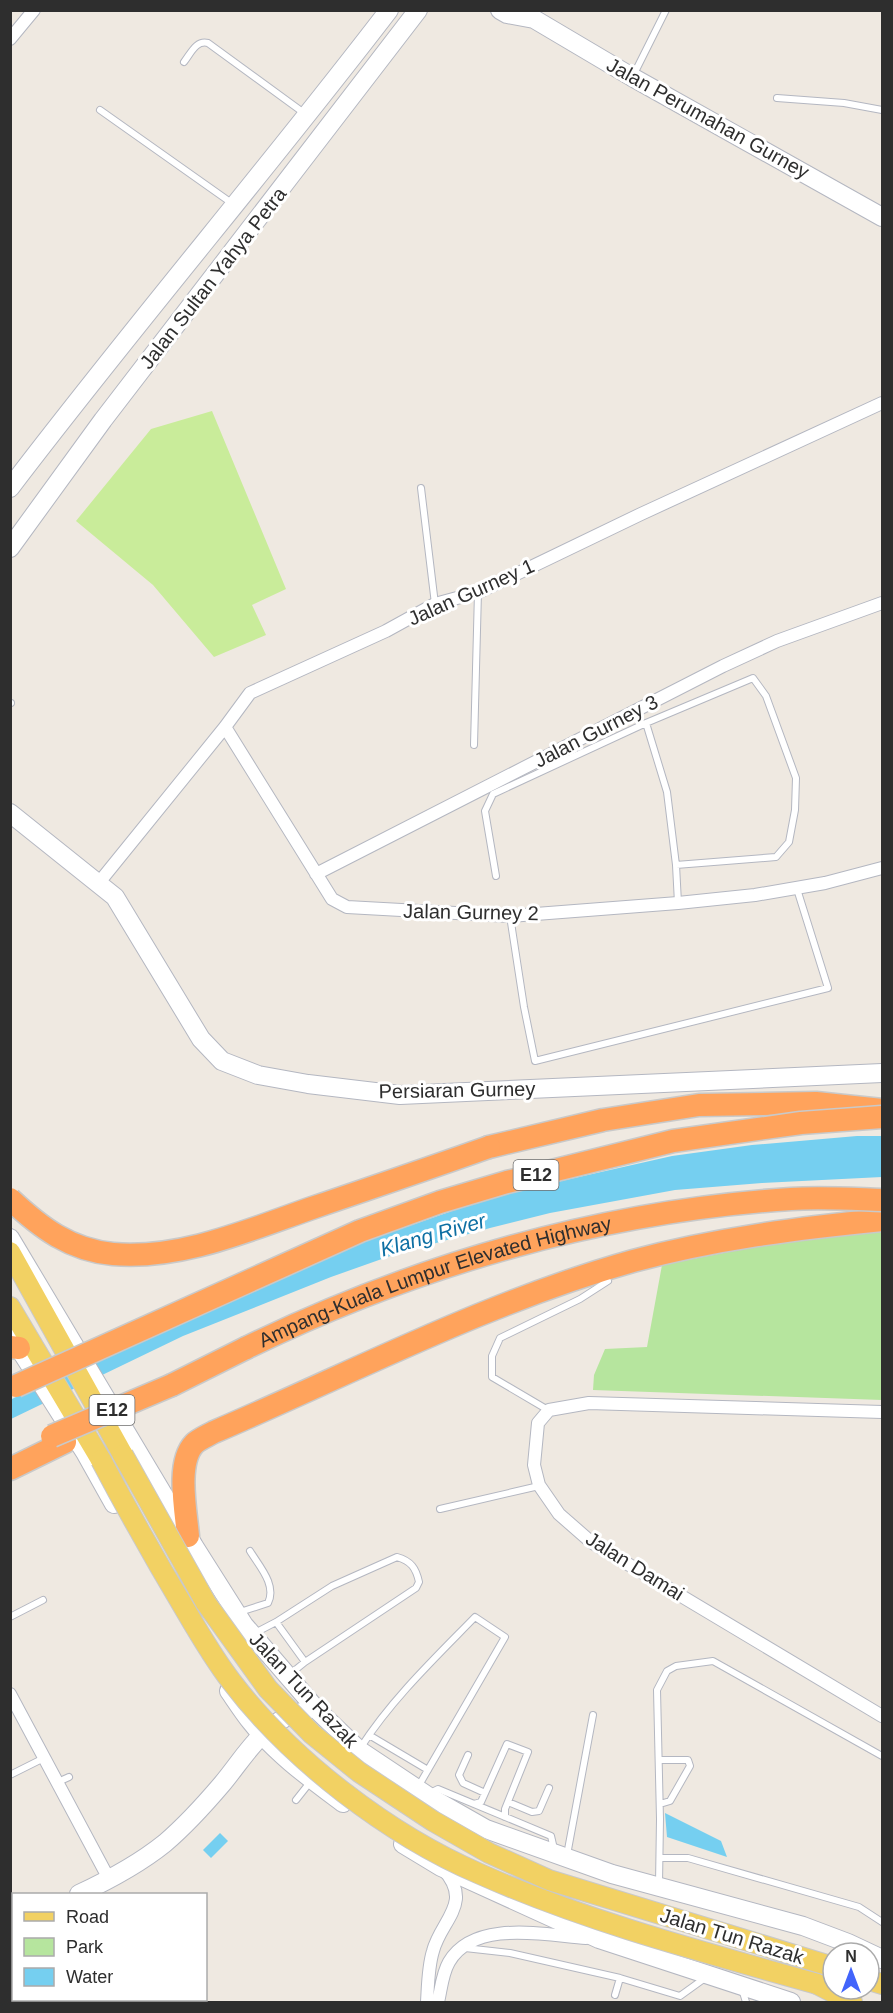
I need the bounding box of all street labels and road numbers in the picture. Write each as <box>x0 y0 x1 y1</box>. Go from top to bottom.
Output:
street label: Jalan Perumahan Gurney <box>603 53 813 183</box>
street label: Jalan Sultan Yahya Petra <box>135 182 291 373</box>
street label: Jalan Gurney 1 <box>405 554 537 630</box>
street label: Jalan Gurney 3 <box>531 690 661 772</box>
street label: Jalan Gurney 2 <box>403 900 539 924</box>
street label: Persiaran Gurney <box>378 1078 536 1102</box>
road number: E12 <box>514 1160 558 1190</box>
street label: Ampang-Kuala Lumpur Elevated Highway <box>255 1212 613 1351</box>
road number: E12 <box>90 1395 134 1425</box>
street label: Jalan Damai <box>582 1527 688 1605</box>
street label: Jalan Tun Razak <box>245 1628 364 1753</box>
street label: Jalan Tun Razak <box>658 1904 807 1969</box>

